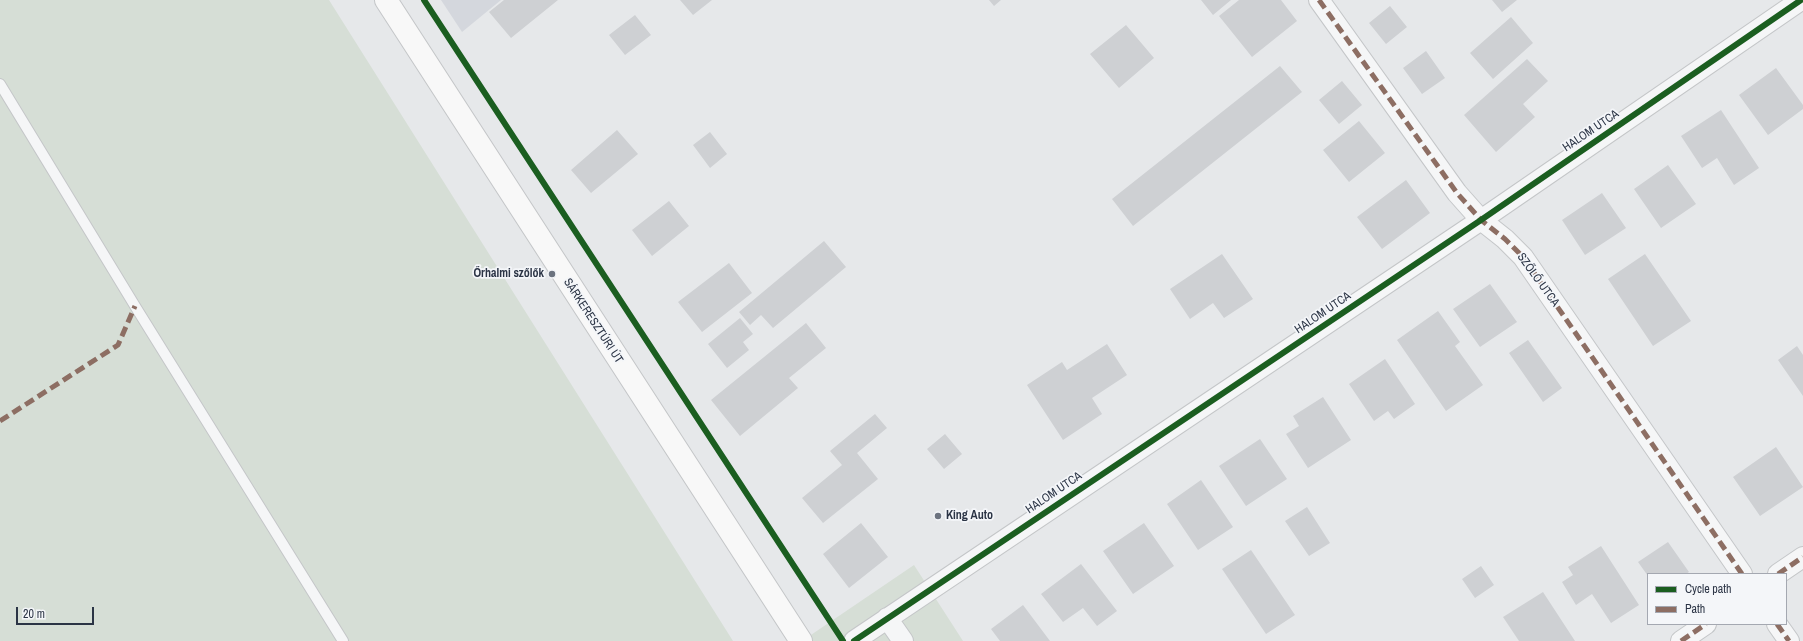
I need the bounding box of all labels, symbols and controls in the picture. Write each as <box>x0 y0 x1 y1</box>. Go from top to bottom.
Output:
street label: HALOM UTCA <box>1560 107 1622 155</box>
street label: SZŐLŐ UTCA <box>1514 250 1562 310</box>
place label: Őrhalmi szőlők <box>473 267 544 281</box>
marker: Őrhalmi szőlők <box>547 269 557 279</box>
street label: SÁRKERESZTÚRI ÚT <box>560 276 626 366</box>
street label: HALOM UTCA <box>1292 289 1354 337</box>
street label: HALOM UTCA <box>1023 469 1085 517</box>
place label: King Auto <box>946 509 993 523</box>
marker: King Auto <box>933 511 943 521</box>
legend <box>1647 573 1787 625</box>
text: Cycle path <box>1685 581 1732 597</box>
scale bar <box>18 599 96 625</box>
text: Path <box>1685 601 1705 617</box>
text: 20 m <box>23 606 45 622</box>

